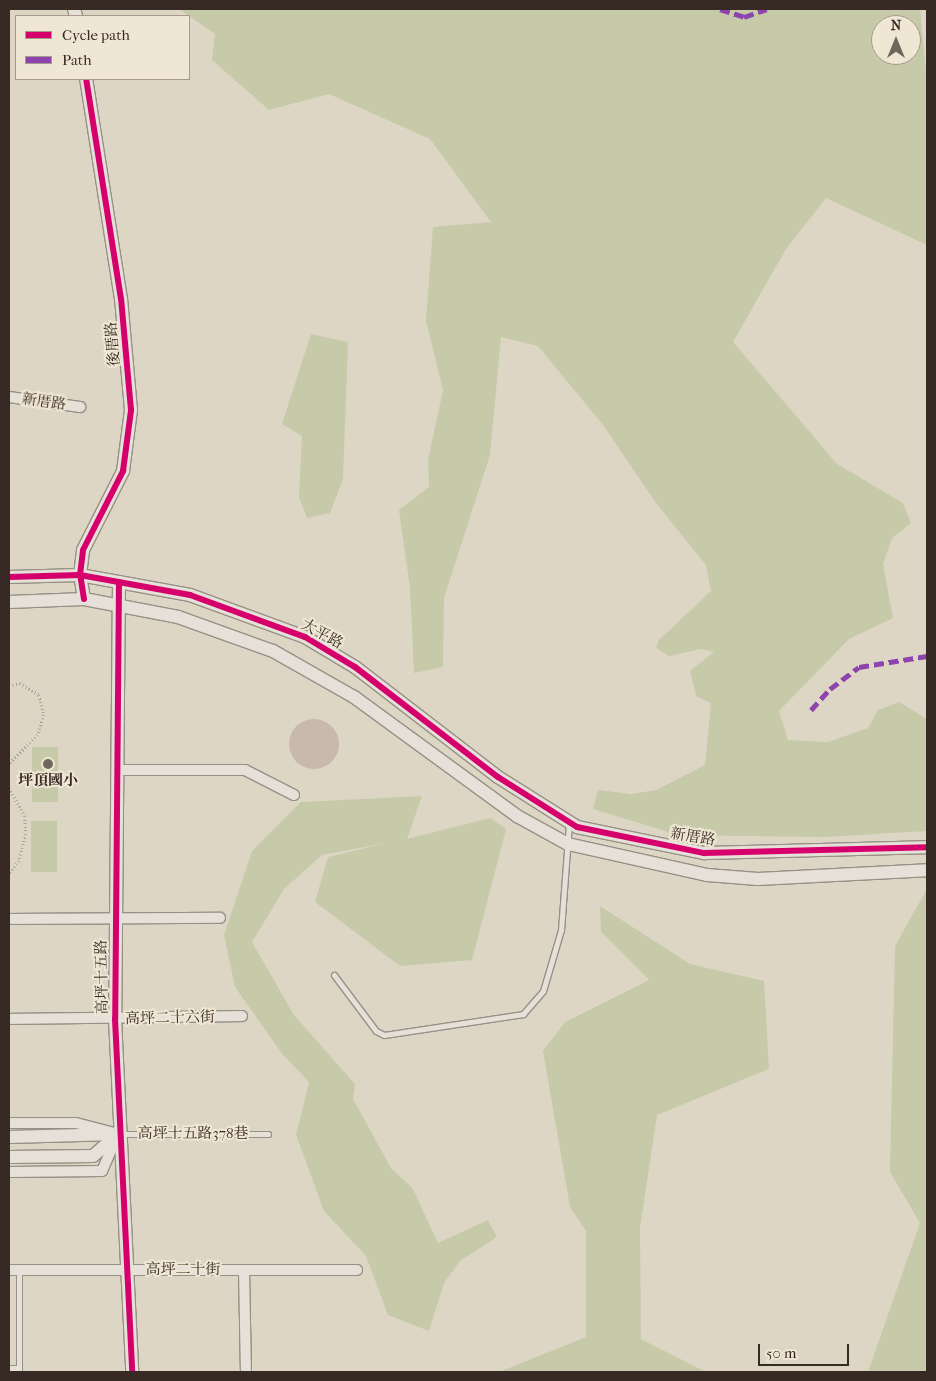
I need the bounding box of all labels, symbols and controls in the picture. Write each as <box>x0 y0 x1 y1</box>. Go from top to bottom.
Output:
legend <box>15 15 190 80</box>
north arrow <box>871 15 921 65</box>
text: N <box>891 17 901 34</box>
text: Cycle path <box>62 26 130 44</box>
text: Path <box>62 51 92 69</box>
street label: 後厝路 <box>102 321 124 367</box>
street label: 新厝路 <box>20 390 68 414</box>
street label: 大平路 <box>298 615 346 653</box>
marker: 坪頂國小 <box>42 758 54 770</box>
place label: 坪頂國小 <box>18 772 78 790</box>
street label: 新厝路 <box>669 825 717 849</box>
street label: 高坪十五路 <box>92 939 112 1015</box>
street label: 高坪二十六街 <box>125 1008 215 1028</box>
street label: 高坪十五路378巷 <box>138 1125 248 1143</box>
street label: 高坪二十街 <box>146 1261 220 1279</box>
scale bar <box>761 1334 852 1366</box>
text: 50 m <box>766 1344 796 1362</box>

